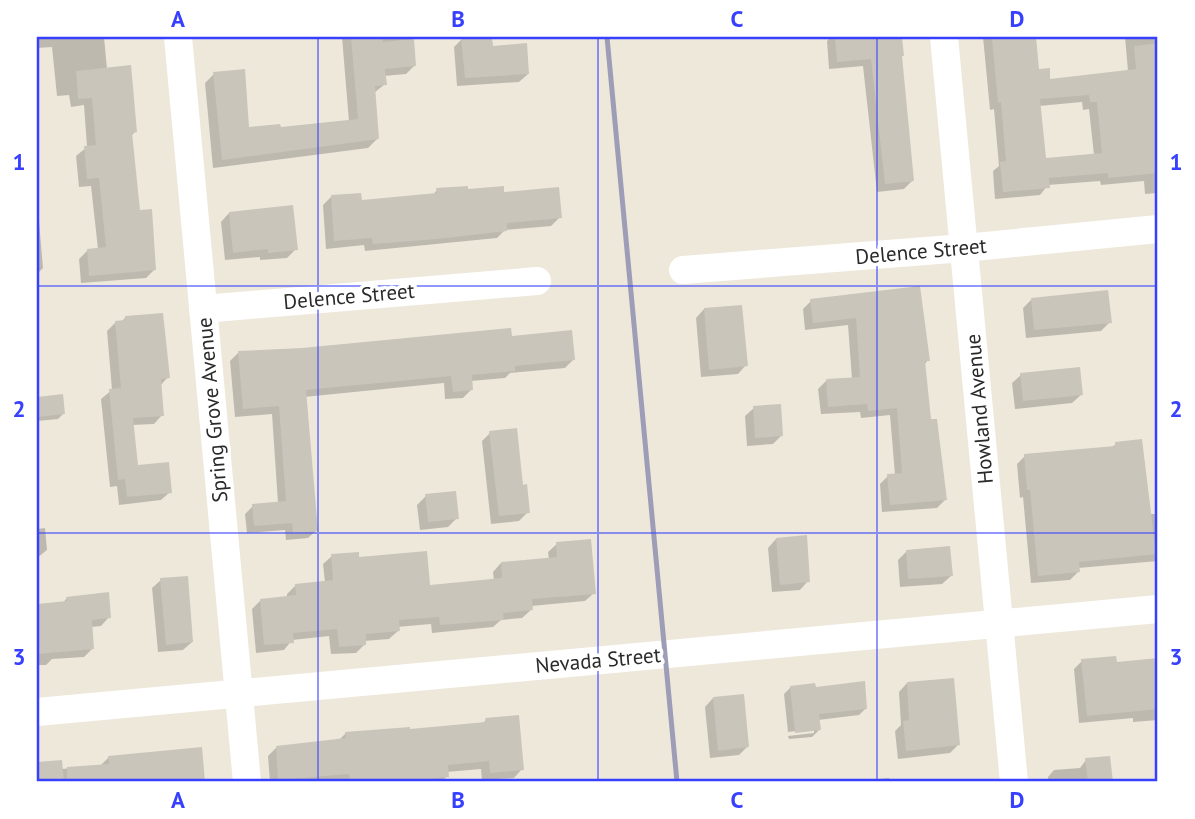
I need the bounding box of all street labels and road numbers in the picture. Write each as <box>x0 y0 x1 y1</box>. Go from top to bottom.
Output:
street label: Delence Street <box>854 232 988 270</box>
street label: Delence Street <box>282 277 416 315</box>
street label: Spring Grove Avenue <box>190 316 234 504</box>
street label: Howland Avenue <box>959 333 999 485</box>
street label: Nevada Street <box>534 641 662 679</box>

